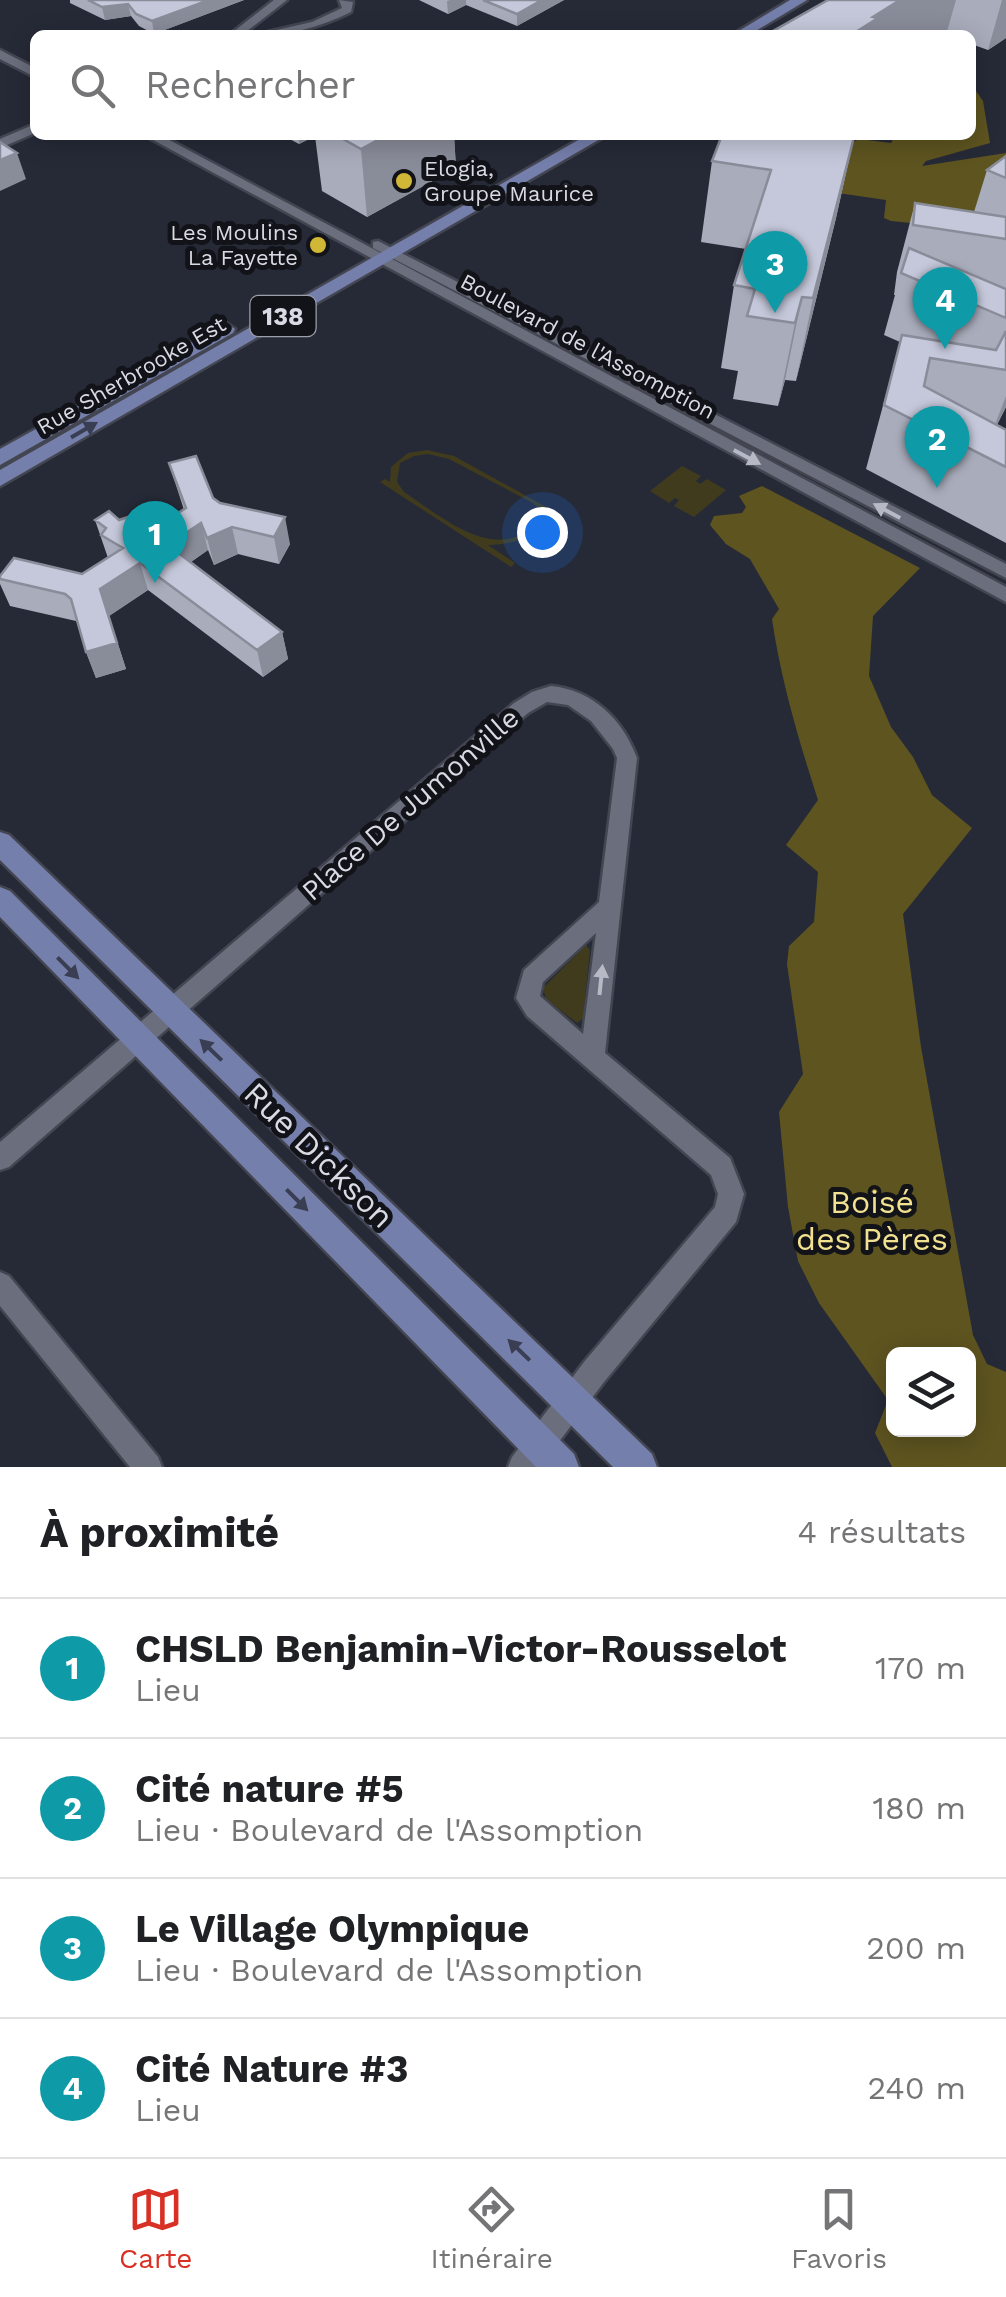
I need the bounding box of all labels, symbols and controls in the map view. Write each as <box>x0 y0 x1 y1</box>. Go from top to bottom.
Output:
search box <box>30 30 976 140</box>
icon: search <box>65 58 120 113</box>
text: Rechercher <box>145 63 355 107</box>
place label: Elogia, Groupe Maurice <box>424 156 594 206</box>
marker: Elogia, Groupe Maurice <box>393 170 415 192</box>
place label: Les Moulins La Fayette <box>170 220 298 270</box>
pin: 3 <box>742 230 808 313</box>
marker: Les Moulins La Fayette <box>307 234 329 256</box>
pin: 4 <box>912 266 978 349</box>
street label: Boulevard de l'Assomption <box>456 269 719 424</box>
road number: 138 <box>250 296 316 336</box>
street label: Rue Sherbrooke Est <box>33 311 230 440</box>
pin: 2 <box>904 406 970 488</box>
one-way arrow <box>70 422 99 439</box>
one-way arrow <box>733 448 762 465</box>
pin: 1 <box>122 500 188 583</box>
one-way arrow <box>873 503 902 520</box>
your location <box>517 507 568 558</box>
street label: Place De Jumonville <box>295 701 526 908</box>
one-way arrow <box>56 956 80 980</box>
one-way arrow <box>593 964 609 996</box>
one-way arrow <box>200 1039 224 1062</box>
street label: Rue Dickson <box>236 1074 402 1236</box>
park label: Boisé des Pères <box>796 1183 948 1258</box>
one-way arrow <box>284 1187 308 1211</box>
one-way arrow <box>508 1339 532 1362</box>
map controls <box>886 1347 976 1437</box>
button: layers <box>886 1347 976 1437</box>
text: À proximité <box>40 1508 279 1557</box>
text: 4 résultats <box>798 1513 966 1551</box>
text: CHSLD Benjamin-Victor-Rousselot <box>135 1627 786 1671</box>
text: 1 <box>66 1649 79 1687</box>
text: 170 m <box>875 1649 966 1687</box>
text: Lieu <box>135 1671 201 1709</box>
text: Cité nature #5 <box>135 1767 404 1811</box>
text: 2 <box>63 1789 82 1827</box>
text: 180 m <box>872 1789 966 1827</box>
text: Lieu · Boulevard de l'Assomption <box>135 1811 643 1849</box>
text: Le Village Olympique <box>135 1907 529 1951</box>
text: 3 <box>63 1929 82 1967</box>
text: 200 m <box>866 1929 966 1967</box>
text: Lieu · Boulevard de l'Assomption <box>135 1951 643 1989</box>
text: Cité Nature #3 <box>135 2047 409 2091</box>
text: 4 <box>62 2069 83 2107</box>
text: 240 m <box>867 2069 966 2107</box>
text: Lieu <box>135 2091 201 2129</box>
tab: Carte <box>119 2182 193 2275</box>
tab: Itinéraire <box>431 2182 553 2275</box>
tab: Favoris <box>791 2182 887 2275</box>

